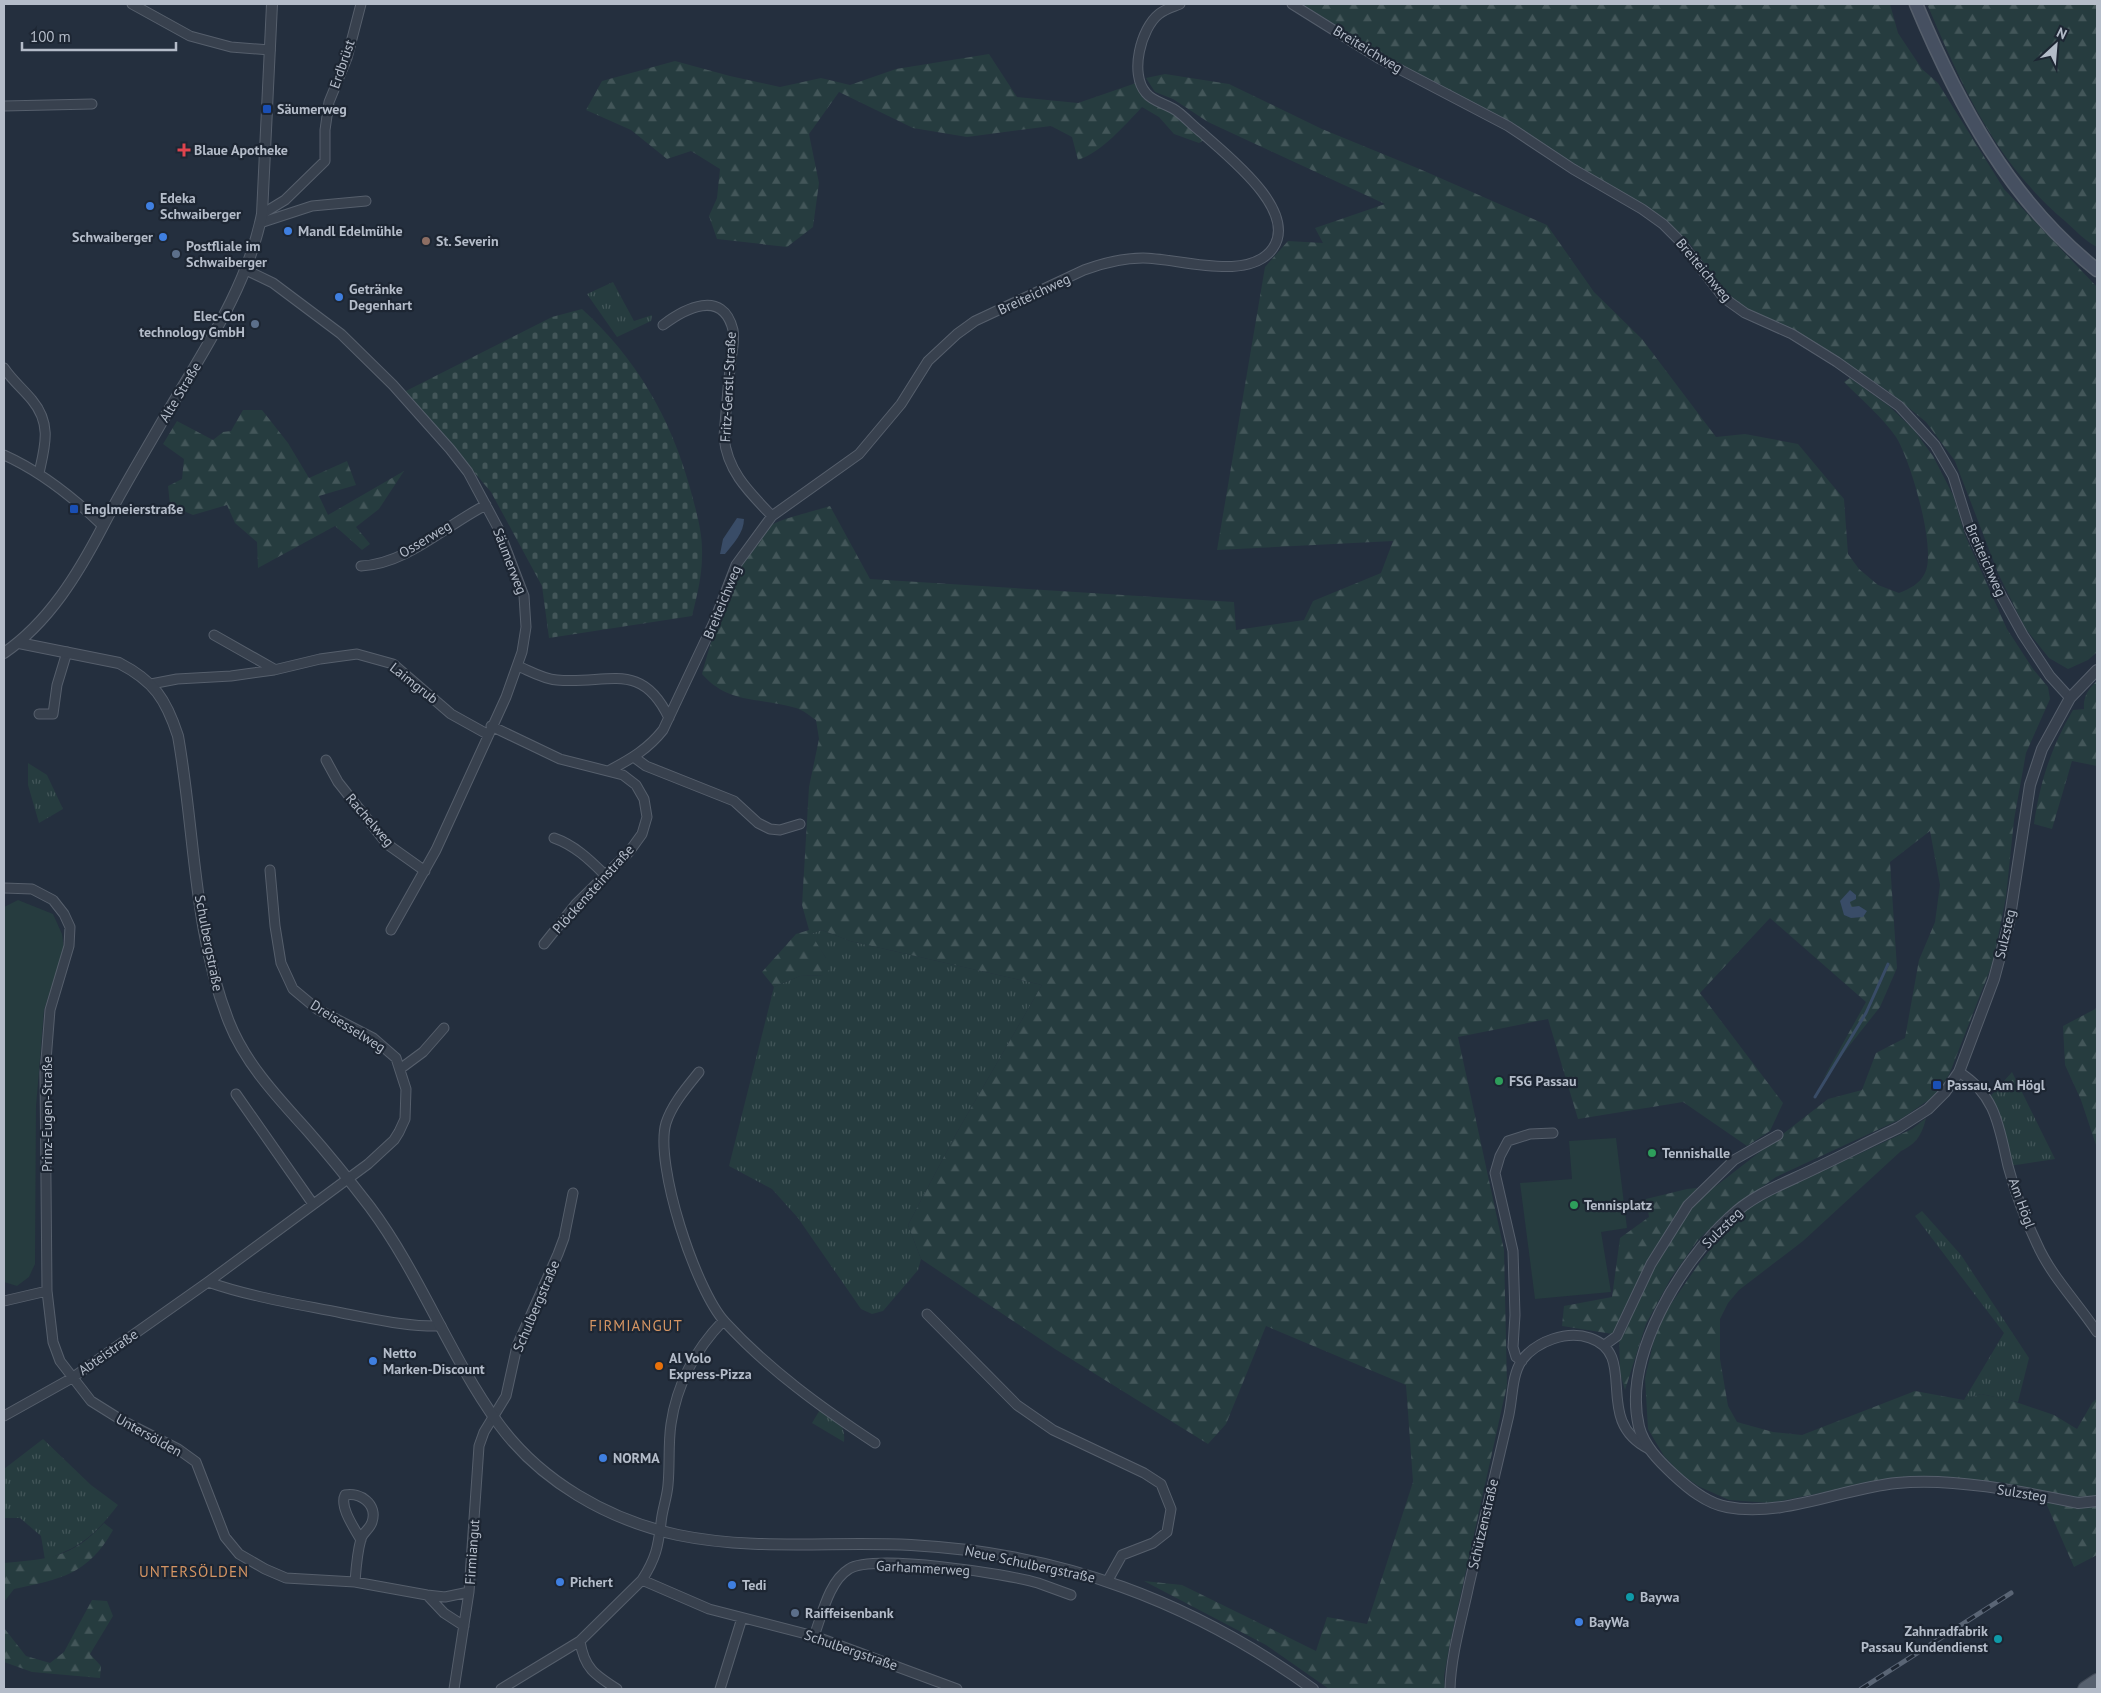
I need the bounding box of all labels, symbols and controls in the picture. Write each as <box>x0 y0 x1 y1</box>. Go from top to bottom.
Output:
scale bar <box>22 20 176 52</box>
north arrow <box>2031 20 2081 70</box>
street label: Breiteichweg <box>1330 21 1406 77</box>
text: N <box>2054 23 2070 43</box>
text: 100 m <box>30 27 71 46</box>
street label: Erdbrüst <box>325 37 359 91</box>
place label: Säumerweg <box>277 100 347 118</box>
marker: Säumerweg <box>261 103 273 115</box>
place label: Blaue Apotheke <box>194 141 288 159</box>
marker: Blaue Apotheke <box>178 144 190 156</box>
place label: Edeka Schwaiberger <box>160 189 241 223</box>
marker: Edeka Schwaiberger <box>144 200 156 212</box>
place label: Mandl Edelmühle <box>298 222 403 240</box>
marker: Mandl Edelmühle <box>282 225 294 237</box>
place label: Schwaiberger <box>72 228 153 246</box>
marker: Schwaiberger <box>157 231 169 243</box>
place label: St. Severin <box>436 232 499 250</box>
street label: Breiteichweg <box>1672 234 1736 306</box>
marker: St. Severin <box>420 235 432 247</box>
place label: Postfliale im Schwaiberger <box>186 237 267 271</box>
marker: Postfliale im Schwaiberger <box>170 248 182 260</box>
street label: Breiteichweg <box>995 269 1073 319</box>
place label: Getränke Degenhart <box>349 280 412 314</box>
marker: Getränke Degenhart <box>333 291 345 303</box>
place label: Elec-Con technology GmbH <box>139 307 245 341</box>
marker: Elec-Con technology GmbH <box>249 318 261 330</box>
street label: Fritz-Gerstl-Straße <box>716 331 740 443</box>
street label: Alte Straße <box>155 359 205 425</box>
place label: Englmeierstraße <box>84 500 183 518</box>
marker: Englmeierstraße <box>68 503 80 515</box>
street label: Osserweg <box>396 516 454 562</box>
street label: Breiteichweg <box>1962 521 2010 599</box>
street label: Säumerweg <box>489 525 531 597</box>
street label: Breiteichweg <box>699 563 745 641</box>
street label: Laimgrub <box>386 659 442 707</box>
street label: Rachelweg <box>342 790 398 850</box>
street label: Plöckensteinstraße <box>548 841 638 937</box>
street label: Schulbergstraße <box>191 893 227 993</box>
street label: Sulzsteg <box>1991 907 2019 961</box>
street label: Dreisesselweg <box>307 996 389 1056</box>
street label: Prinz-Eugen-Straße <box>38 1056 56 1172</box>
place label: FSG Passau <box>1509 1072 1576 1090</box>
marker: FSG Passau <box>1493 1075 1505 1087</box>
place label: Passau, Am Högl <box>1947 1076 2046 1094</box>
marker: Passau, Am Högl <box>1931 1079 1943 1091</box>
place label: Tennishalle <box>1662 1144 1730 1162</box>
marker: Tennishalle <box>1646 1147 1658 1159</box>
street label: Am Högl <box>2005 1176 2039 1230</box>
place label: Tennisplatz <box>1584 1196 1652 1214</box>
marker: Tennisplatz <box>1568 1199 1580 1211</box>
street label: Sulzsteg <box>1698 1204 1746 1252</box>
street label: Schulbergstraße <box>509 1258 563 1354</box>
district label: FIRMIANGUT <box>589 1316 683 1335</box>
street label: Abteistraße <box>75 1325 141 1379</box>
place label: Netto Marken-Discount <box>383 1344 485 1378</box>
place label: Al Volo Express-Pizza <box>669 1349 752 1383</box>
marker: Netto Marken-Discount <box>367 1355 379 1367</box>
marker: Al Volo Express-Pizza <box>653 1360 665 1372</box>
street label: Untersölden <box>113 1409 185 1461</box>
place label: NORMA <box>613 1449 660 1467</box>
marker: NORMA <box>597 1452 609 1464</box>
street label: Schützenstraße <box>1464 1477 1502 1571</box>
street label: Sulzsteg <box>1996 1480 2048 1506</box>
street label: Firmiangut <box>461 1519 483 1585</box>
street label: Neue Schulbergstraße <box>963 1541 1097 1587</box>
street label: Garhammerweg <box>876 1557 970 1579</box>
district label: UNTERSÖLDEN <box>139 1562 249 1581</box>
place label: Pichert <box>570 1573 613 1591</box>
marker: Pichert <box>554 1576 566 1588</box>
place label: Tedi <box>742 1576 767 1594</box>
marker: Tedi <box>726 1579 738 1591</box>
place label: Baywa <box>1640 1588 1679 1606</box>
marker: Baywa <box>1624 1591 1636 1603</box>
place label: Raiffeisenbank <box>805 1604 894 1622</box>
marker: Raiffeisenbank <box>789 1607 801 1619</box>
place label: BayWa <box>1589 1613 1629 1631</box>
marker: BayWa <box>1573 1616 1585 1628</box>
place label: Zahnradfabrik Passau Kundendienst <box>1861 1622 1988 1656</box>
street label: Schulbergstraße <box>802 1626 900 1674</box>
marker: Zahnradfabrik Passau Kundendienst <box>1992 1633 2004 1645</box>

